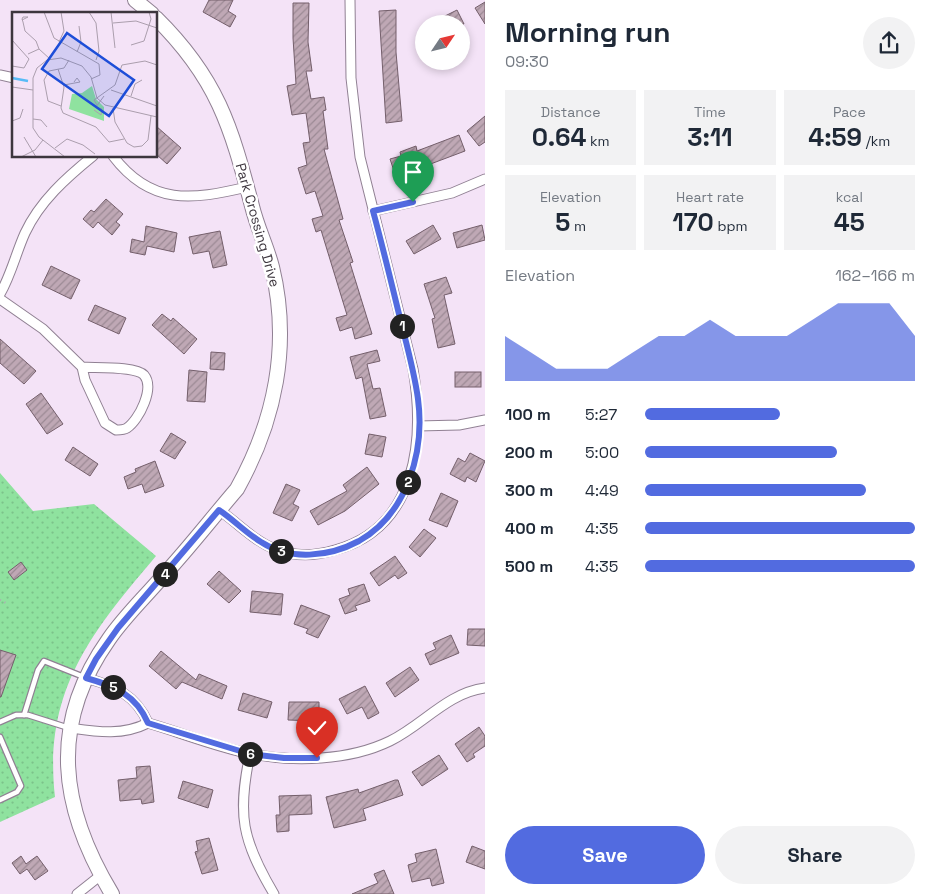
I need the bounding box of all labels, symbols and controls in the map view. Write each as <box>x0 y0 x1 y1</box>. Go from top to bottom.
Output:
inset map <box>12 12 158 158</box>
text: Morning run <box>505 14 670 50</box>
north arrow <box>415 15 470 70</box>
map controls <box>415 15 470 70</box>
button: share <box>863 17 915 69</box>
text: 09:30 <box>505 51 549 72</box>
text: Distance <box>541 103 600 121</box>
text: Time <box>694 103 726 121</box>
text: Pace <box>833 103 866 121</box>
text: 0.64 <box>532 121 586 153</box>
text: 3:11 <box>687 121 733 153</box>
text: 4:59 <box>808 121 862 153</box>
text: km <box>586 132 609 150</box>
text: /km <box>862 132 890 150</box>
pin <box>392 151 434 202</box>
icon: arrive <box>399 158 427 186</box>
street label: Park Crossing Drive <box>232 161 284 289</box>
text: Elevation <box>540 188 601 206</box>
text: Heart rate <box>676 188 744 206</box>
text: kcal <box>836 188 863 206</box>
text: 5 <box>555 206 570 238</box>
text: 170 <box>673 206 714 238</box>
text: 45 <box>834 206 865 238</box>
text: m <box>570 217 586 235</box>
text: bpm <box>714 217 747 235</box>
text: Elevation <box>505 265 575 286</box>
text: 162–166 m <box>835 265 915 286</box>
pin: 1 <box>390 314 414 338</box>
text: 1 <box>399 317 406 335</box>
text: 100 m <box>505 404 551 425</box>
text: 5:27 <box>585 404 617 425</box>
text: 200 m <box>505 442 553 463</box>
text: 5:00 <box>585 442 619 463</box>
pin: 2 <box>396 470 420 494</box>
text: 2 <box>404 473 413 491</box>
text: 300 m <box>505 480 553 501</box>
text: 4:49 <box>585 480 619 501</box>
text: 400 m <box>505 518 554 539</box>
text: 4:35 <box>585 518 618 539</box>
pin: 3 <box>268 538 294 564</box>
text: 3 <box>277 542 286 560</box>
text: 500 m <box>505 556 553 577</box>
text: 4:35 <box>585 556 618 577</box>
pin: 4 <box>152 562 178 586</box>
text: 4 <box>161 565 170 583</box>
pin: 5 <box>100 674 126 700</box>
text: 5 <box>109 678 118 696</box>
pin <box>296 707 338 758</box>
icon: check <box>303 714 331 742</box>
pin: 6 <box>238 742 262 766</box>
text: 6 <box>246 745 255 763</box>
button: Save <box>505 826 705 884</box>
button: Share <box>715 826 915 884</box>

